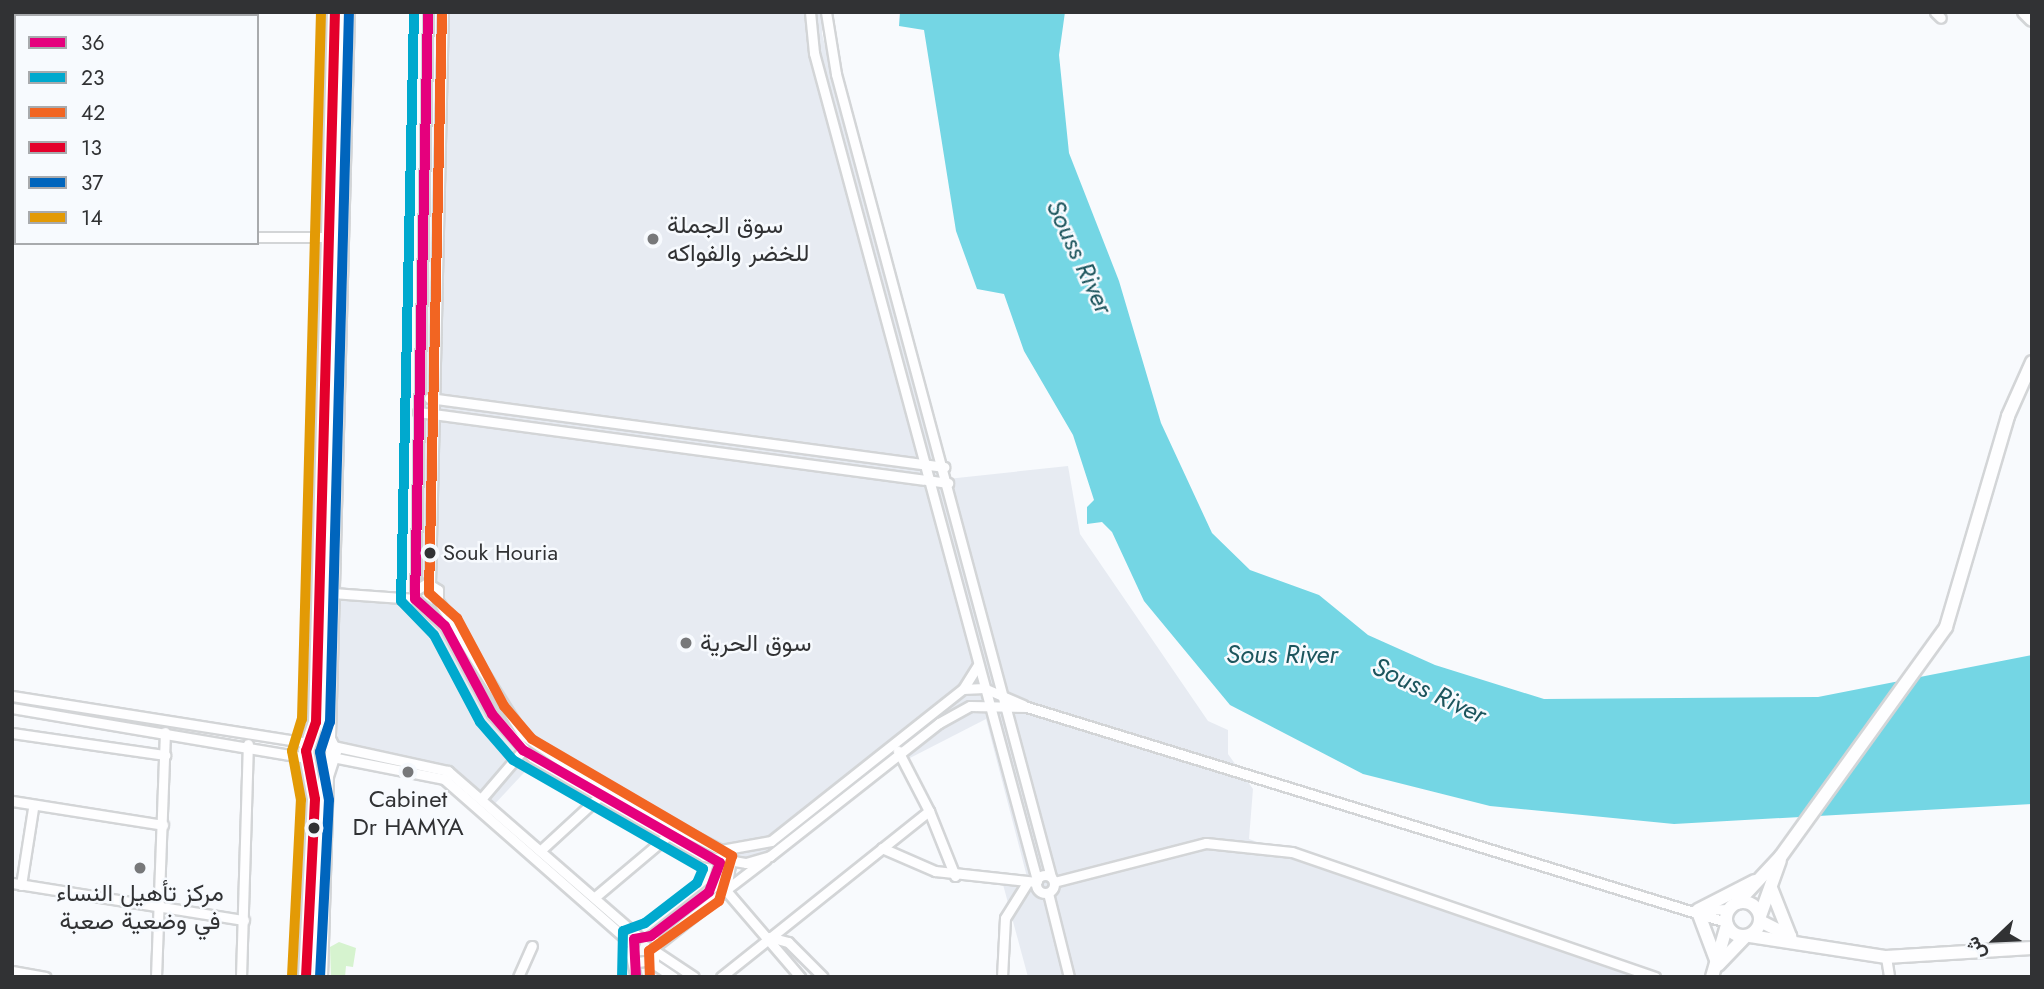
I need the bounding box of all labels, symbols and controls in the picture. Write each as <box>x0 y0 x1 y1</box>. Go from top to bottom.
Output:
legend <box>14 14 259 245</box>
text: 36 <box>81 28 105 58</box>
text: 23 <box>81 63 104 93</box>
text: 42 <box>81 98 105 128</box>
text: 13 <box>81 133 102 163</box>
text: 37 <box>81 168 103 198</box>
water label: Souss River <box>1039 195 1119 319</box>
text: 14 <box>81 203 103 233</box>
place label: سوق الجملة للخضر والفواكه <box>667 211 809 267</box>
marker: سوق الجملة للخضر والفواكه <box>645 231 661 247</box>
place label: Souk Houria <box>443 540 558 566</box>
marker: Souk Houria <box>423 546 437 560</box>
place label: سوق الحرية <box>700 629 811 657</box>
marker: سوق الحرية <box>678 635 694 651</box>
water label: Sous River <box>1226 639 1338 671</box>
water label: Souss River <box>1367 651 1491 731</box>
marker: Cabinet Dr HAMYA <box>398 762 418 782</box>
place label: Cabinet Dr HAMYA <box>352 785 464 841</box>
unlabelled marker <box>307 821 321 835</box>
marker: مركز تأهيل النساء في وضعية صعبة <box>132 860 148 876</box>
place label: مركز تأهيل النساء في وضعية صعبة <box>56 879 224 935</box>
north arrow <box>1960 905 2030 975</box>
text: ش <box>1958 933 1992 964</box>

